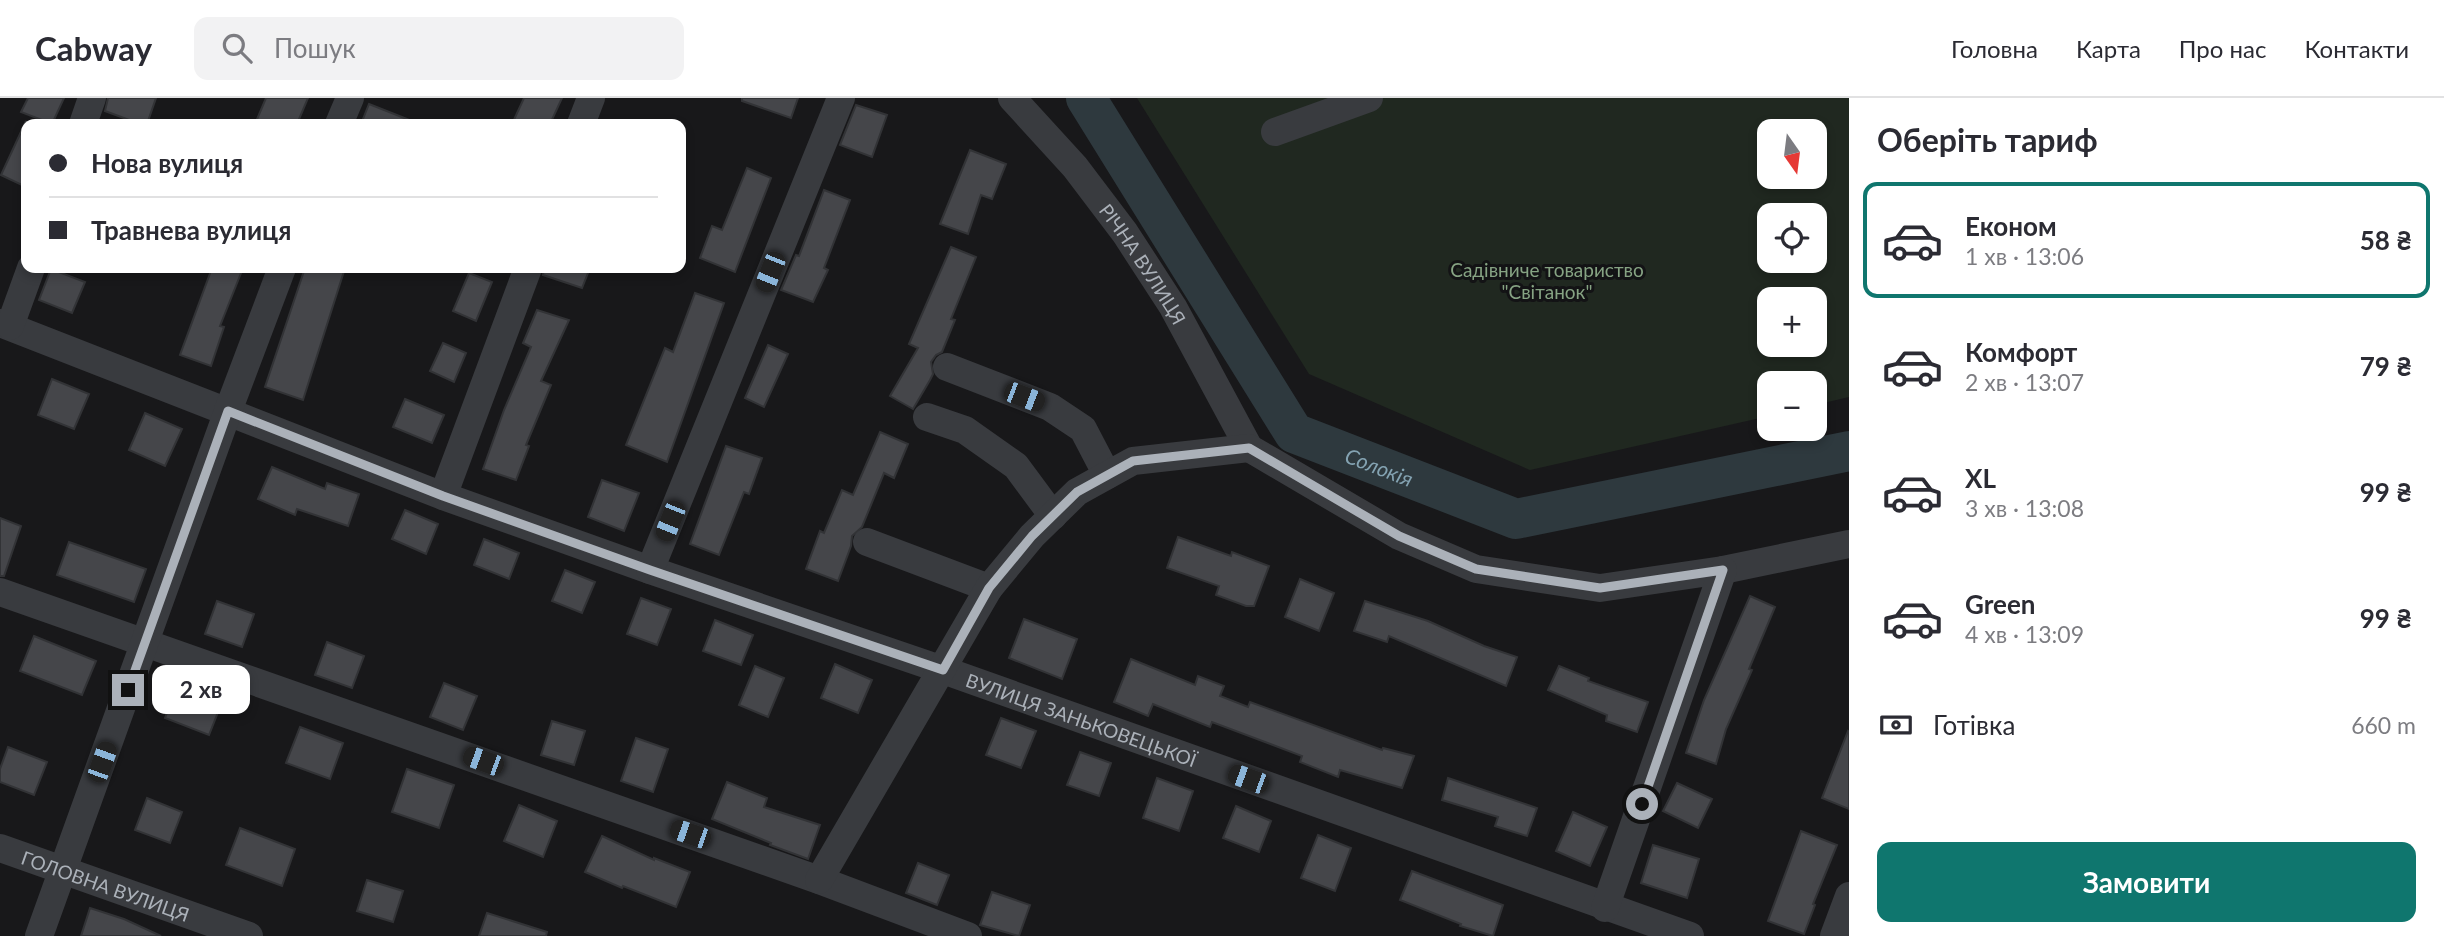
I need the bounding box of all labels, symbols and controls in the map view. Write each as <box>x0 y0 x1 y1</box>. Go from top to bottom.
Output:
search box <box>194 17 684 80</box>
text: Cabway <box>35 28 152 68</box>
icon: search <box>218 29 256 67</box>
text: Пошук <box>274 32 356 64</box>
text: Головна <box>1951 34 2038 63</box>
text: Карта <box>2076 34 2141 63</box>
text: Про нас <box>2179 34 2266 63</box>
text: Контакти <box>2304 34 2409 63</box>
north arrow <box>1757 119 1827 189</box>
map controls <box>1757 119 1827 441</box>
text: Оберіть тариф <box>1877 120 2098 159</box>
text: Нова вулиця <box>91 147 243 179</box>
street label: РІЧНА ВУЛИЦЯ <box>1095 199 1191 328</box>
button: locate <box>1757 203 1827 273</box>
icon: car <box>1881 209 1944 272</box>
text: Економ <box>1965 210 2057 242</box>
text: Травнева вулиця <box>91 214 291 246</box>
text: 58 ₴ <box>2360 224 2412 256</box>
text: 1 хв · 13:06 <box>1965 242 2084 270</box>
car <box>753 249 788 295</box>
park label: Садівниче товариство "Світанок" <box>1450 258 1644 303</box>
button: + <box>1757 287 1827 357</box>
icon: car <box>1881 335 1944 398</box>
text: Комфорт <box>1965 336 2077 368</box>
text: 79 ₴ <box>2360 350 2412 382</box>
text: 2 хв · 13:07 <box>1965 368 2084 396</box>
button: − <box>1757 371 1827 441</box>
car <box>1001 380 1048 414</box>
water label: Солокія <box>1342 442 1417 491</box>
icon: car <box>1881 461 1944 524</box>
text: XL <box>1965 462 1996 494</box>
text: 99 ₴ <box>2360 476 2412 508</box>
text: 3 хв · 13:08 <box>1965 494 2084 522</box>
car <box>653 498 688 544</box>
icon: car <box>1881 587 1944 650</box>
text: Green <box>1965 588 2035 620</box>
text: 99 ₴ <box>2360 602 2412 634</box>
text: 4 хв · 13:09 <box>1965 620 2084 648</box>
callout: 2 хв <box>152 666 250 714</box>
street label: ВУЛИЦЯ ЗАНЬКОВЕЦЬКОЇ <box>963 668 1200 771</box>
route end <box>112 674 144 706</box>
text: 2 хв <box>180 675 222 703</box>
icon: cash <box>1877 706 1915 744</box>
text: Готівка <box>1933 709 2015 741</box>
text: 660 m <box>2351 711 2416 739</box>
car <box>85 739 120 785</box>
car <box>460 744 507 778</box>
car <box>1225 762 1272 796</box>
route start <box>1626 788 1658 820</box>
car <box>667 817 714 851</box>
button: Замовити <box>1877 842 2416 922</box>
street label: ГОЛОВНА ВУЛИЦЯ <box>19 845 193 926</box>

